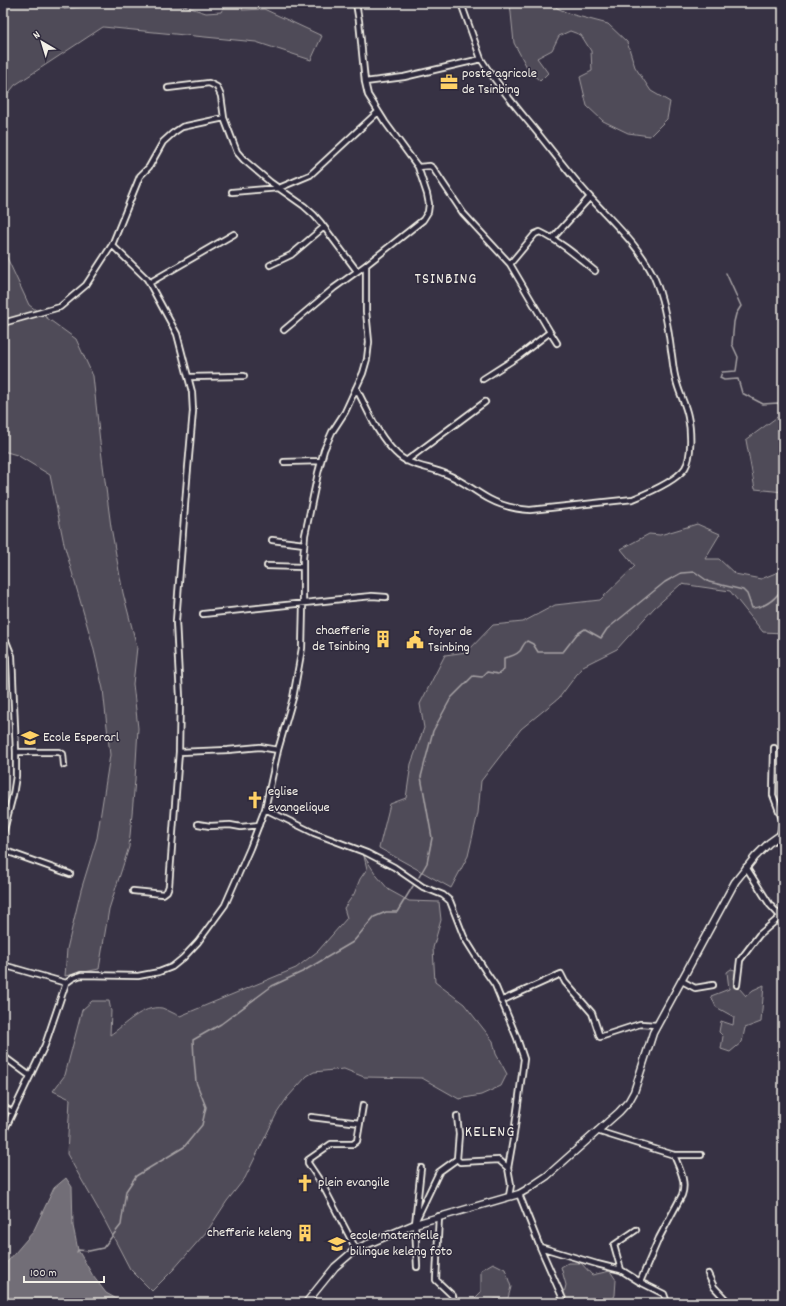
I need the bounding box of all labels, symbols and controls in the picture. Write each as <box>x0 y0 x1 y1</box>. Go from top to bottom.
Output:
north arrow <box>22 22 62 62</box>
text: N <box>30 27 45 44</box>
place label: poste agricole de Tsinbing <box>462 64 537 100</box>
office icon: poste agricole de Tsinbing <box>439 72 459 92</box>
district label: TSINBING <box>415 268 477 291</box>
place label: chaefferie de Tsinbing <box>312 621 370 657</box>
place label: foyer de Tsinbing <box>428 622 472 658</box>
building icon: chaefferie de Tsinbing <box>373 629 393 649</box>
public building icon: foyer de Tsinbing <box>405 630 425 650</box>
school or university icon: Ecole Esperarl <box>20 728 40 748</box>
place label: Ecole Esperarl <box>43 728 120 748</box>
place label: eglise evangelique <box>268 782 330 818</box>
church icon: eglise evangelique <box>245 790 265 810</box>
district label: KELENG <box>465 1121 515 1144</box>
church icon: plein evangile <box>295 1173 315 1193</box>
place label: plein evangile <box>318 1173 389 1193</box>
place label: chefferie keleng <box>207 1223 292 1243</box>
building icon: chefferie keleng <box>295 1223 315 1243</box>
place label: ecole maternelle bilingue keleng foto <box>350 1226 452 1262</box>
school or university icon: ecole maternelle bilingue keleng foto <box>327 1234 347 1254</box>
scale bar <box>24 1258 104 1284</box>
text: 100 m <box>30 1265 57 1282</box>

